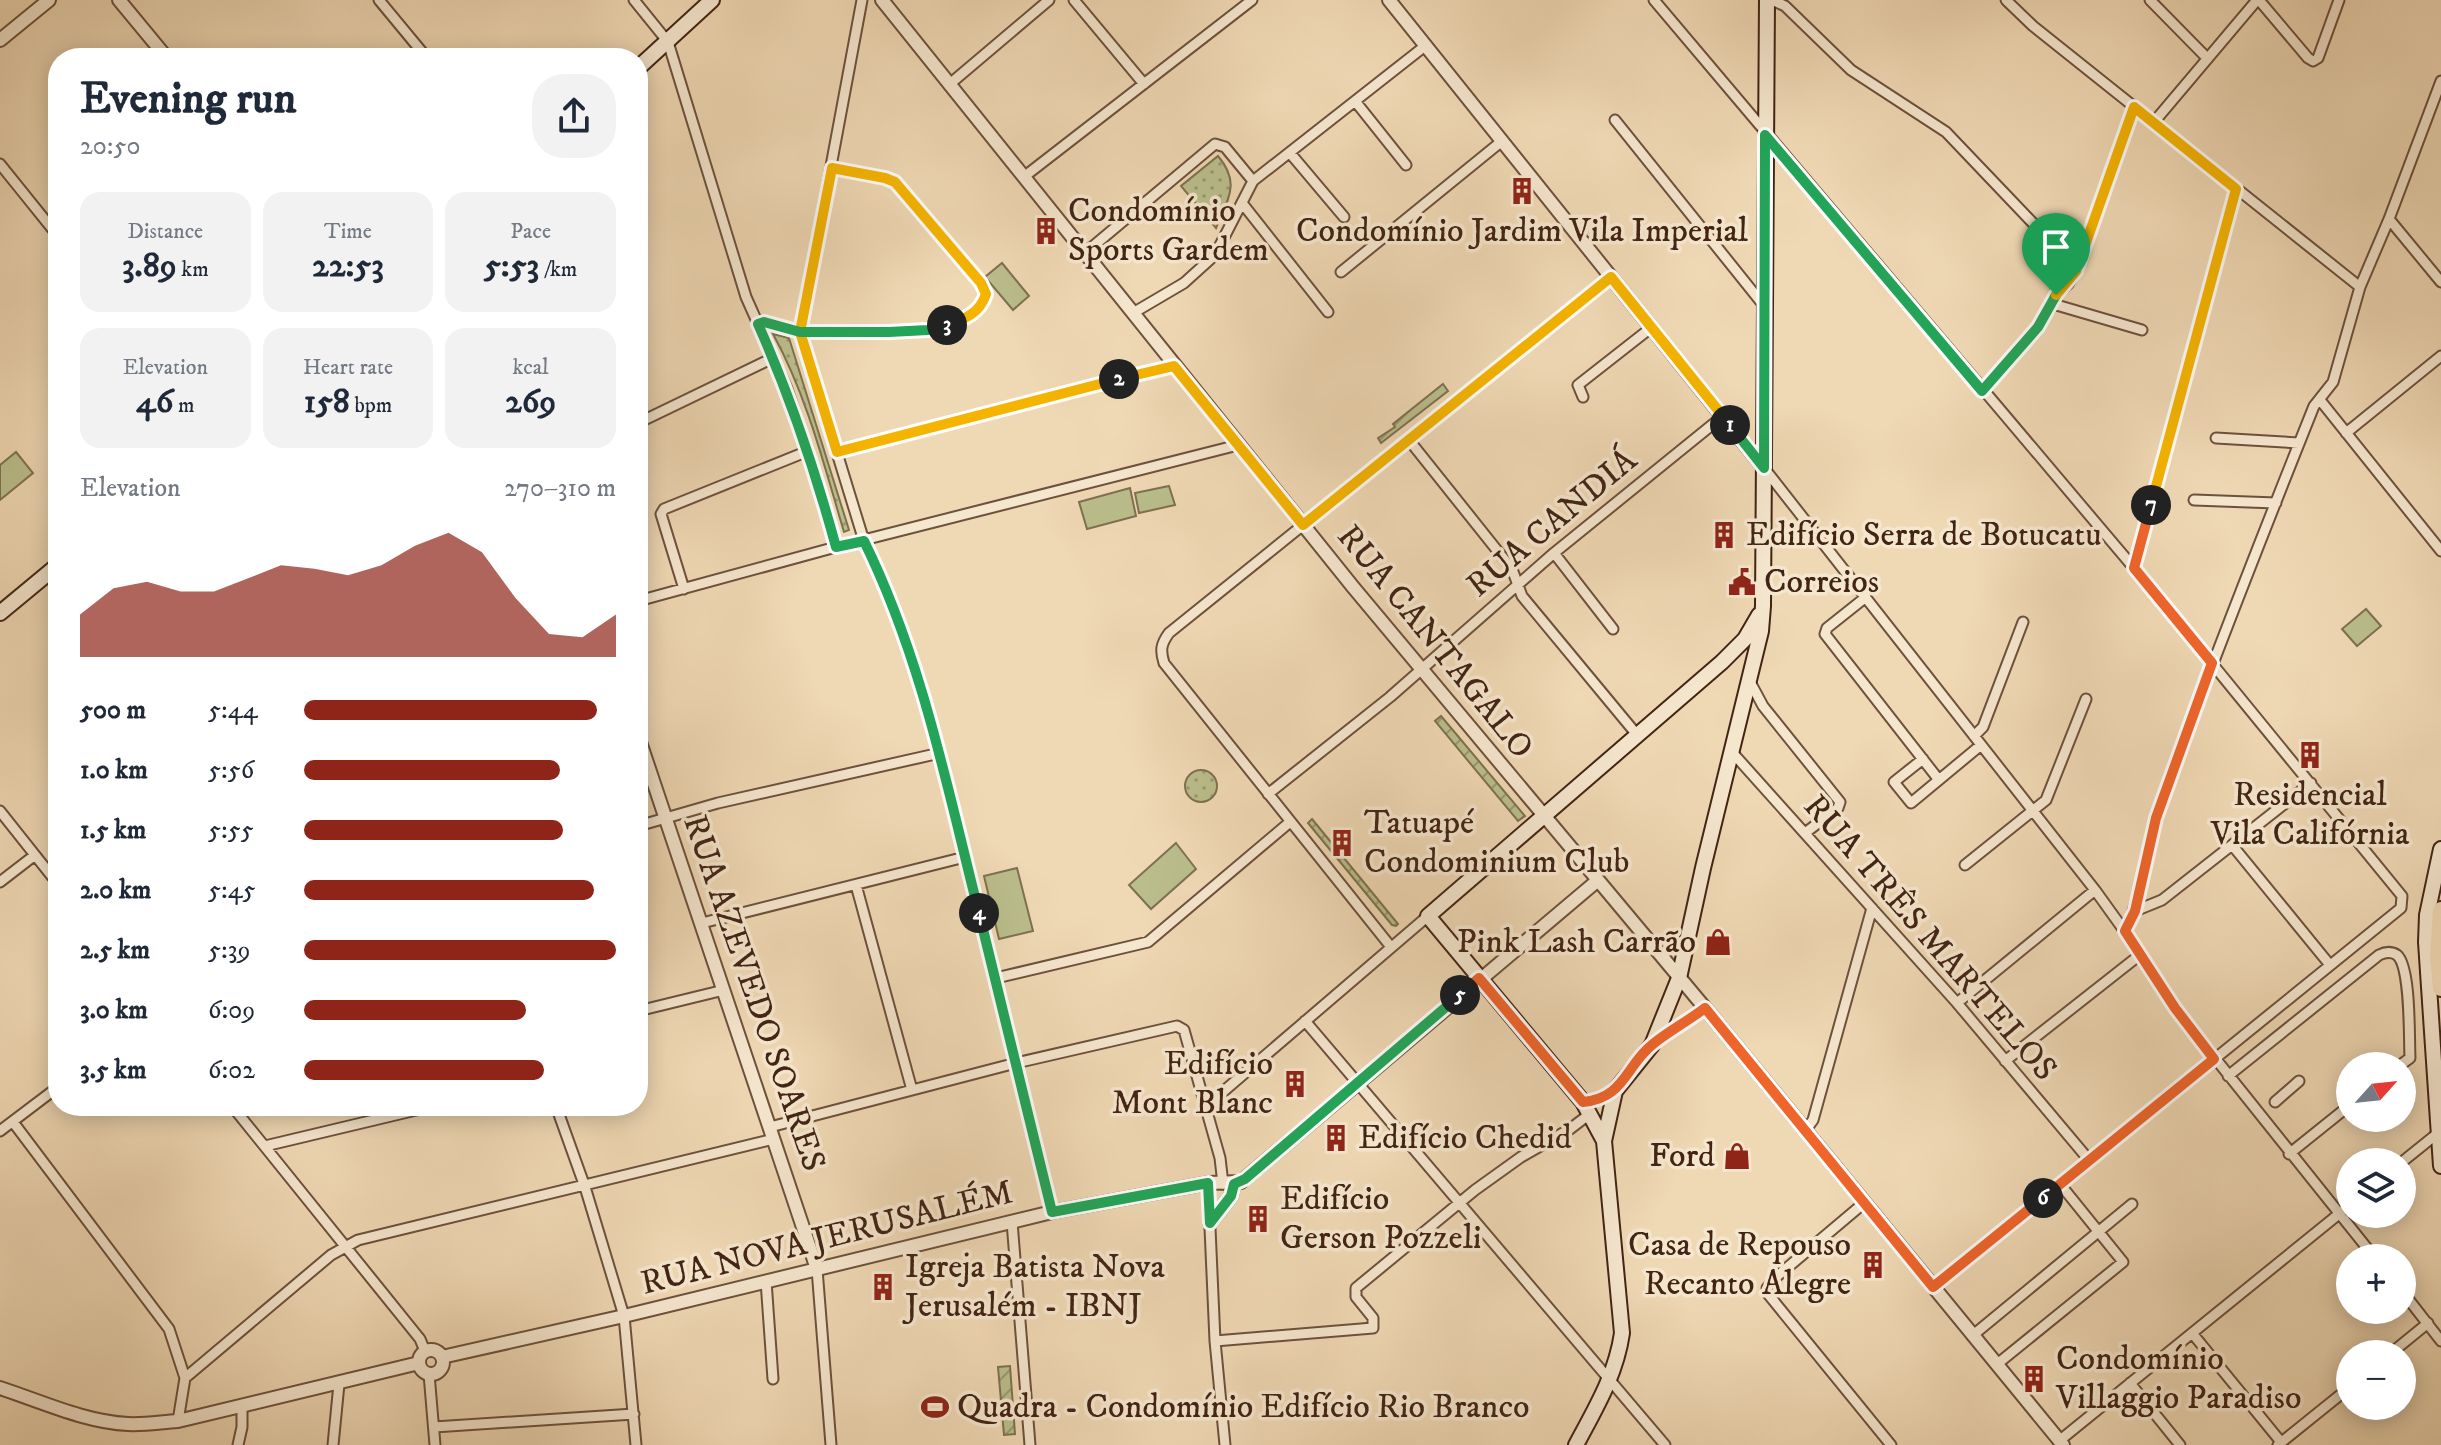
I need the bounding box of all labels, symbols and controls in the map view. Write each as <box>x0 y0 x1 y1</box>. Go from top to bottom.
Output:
text: Evening run <box>80 72 297 127</box>
button: share <box>532 74 616 158</box>
text: 20:50 <box>80 130 140 163</box>
building icon: Condomínio Jardim Vila Imperial <box>1507 176 1537 206</box>
place label: Condomínio Sports Gardem <box>1068 190 1269 271</box>
place label: Condomínio Jardim Vila Imperial <box>1296 210 1749 252</box>
pin <box>2022 213 2090 295</box>
building icon: Condomínio Sports Gardem <box>1031 216 1061 246</box>
text: Distance <box>127 218 203 245</box>
text: Time <box>324 218 372 245</box>
text: Pace <box>510 218 551 245</box>
icon: arrive <box>2034 225 2078 269</box>
text: 3.89 <box>122 245 177 287</box>
text: 22:53 <box>312 245 384 287</box>
text: 5:53 <box>484 245 539 287</box>
text: km <box>177 256 209 283</box>
text: /km <box>539 256 577 283</box>
pin: 3 <box>927 305 967 345</box>
text: 3 <box>943 311 951 338</box>
text: Elevation <box>123 354 208 381</box>
text: Heart rate <box>303 354 393 381</box>
text: kcal <box>513 354 549 381</box>
pin: 2 <box>1099 359 1139 399</box>
text: 2 <box>1114 365 1124 392</box>
text: 46 <box>136 381 173 423</box>
text: 158 <box>304 381 350 423</box>
text: 269 <box>505 381 556 423</box>
text: m <box>173 392 195 419</box>
text: bpm <box>350 392 392 419</box>
pin: 1 <box>1710 405 1750 445</box>
text: 1 <box>1726 411 1734 438</box>
street label: RUA CANDIÁ <box>1458 439 1646 606</box>
text: Elevation <box>80 472 181 505</box>
text: 270–310 m <box>504 472 616 505</box>
pin: 7 <box>2131 485 2171 525</box>
text: 7 <box>2145 491 2157 518</box>
place label: Edifício Serra de Botucatu <box>1746 514 2102 556</box>
street label: RUA CANTAGALO <box>1328 517 1542 767</box>
building icon: Edifício Serra de Botucatu <box>1709 520 1739 550</box>
place label: Correios <box>1764 561 1879 603</box>
public building icon: Correios <box>1727 567 1757 597</box>
text: 500 m <box>80 694 146 727</box>
text: 5:44 <box>208 694 258 727</box>
building icon: Residencial Vila Califórnia <box>2295 740 2325 770</box>
text: 1.0 km <box>80 754 148 787</box>
text: 5:56 <box>208 754 254 787</box>
place label: Residencial Vila Califórnia <box>2210 774 2410 855</box>
street label: RUA TRÊS MARTELOS <box>1794 786 2066 1090</box>
place label: Tatuapé Condominium Club <box>1364 802 1629 883</box>
street label: RUA AZEVEDO SOARES <box>673 809 835 1177</box>
text: 1.5 km <box>80 814 146 847</box>
text: 5:55 <box>208 814 254 847</box>
building icon: Tatuapé Condominium Club <box>1327 828 1357 858</box>
text: 2.0 km <box>80 874 151 907</box>
text: 5:45 <box>208 874 255 907</box>
pin: 4 <box>959 893 999 933</box>
text: 4 <box>973 899 985 926</box>
place label: Pink Lash Carrão <box>1457 921 1696 963</box>
shop icon: Pink Lash Carrão <box>1703 927 1733 957</box>
text: 2.5 km <box>80 934 150 967</box>
text: 5:39 <box>208 934 250 967</box>
pin: 5 <box>1440 975 1480 1015</box>
text: 5 <box>1455 981 1465 1008</box>
text: 3.0 km <box>80 994 148 1027</box>
text: 6:09 <box>208 994 255 1027</box>
place label: Edifício Mont Blanc <box>1112 1043 1273 1124</box>
north arrow <box>2336 1052 2416 1132</box>
map controls <box>2336 1052 2416 1420</box>
text: 3.5 km <box>80 1054 146 1087</box>
text: 6:02 <box>208 1054 255 1087</box>
building icon: Edifício Mont Blanc <box>1280 1069 1310 1099</box>
place label: Edifício Chedid <box>1358 1117 1572 1159</box>
building icon: Edifício Chedid <box>1321 1123 1351 1153</box>
place label: Ford <box>1649 1135 1715 1177</box>
shop icon: Ford <box>1722 1141 1752 1171</box>
button: layers <box>2336 1148 2416 1228</box>
street label: RUA NOVA JERUSALÉM <box>637 1171 1017 1305</box>
place label: Edifício Gerson Pozzeli <box>1280 1178 1482 1259</box>
pin: 6 <box>2023 1178 2063 1218</box>
text: 6 <box>2037 1184 2049 1211</box>
building icon: Edifício Gerson Pozzeli <box>1243 1204 1273 1234</box>
place label: Casa de Repouso Recanto Alegre <box>1628 1224 1851 1305</box>
button: + <box>2336 1244 2416 1324</box>
place label: Igreja Batista Nova Jerusalém - IBNJ <box>902 1246 1166 1327</box>
building icon: Casa de Repouso Recanto Alegre <box>1858 1250 1888 1280</box>
building icon: Igreja Batista Nova Jerusalém - IBNJ <box>868 1272 898 1302</box>
place label: Condomínio Villaggio Paradiso <box>2055 1338 2302 1419</box>
button: − <box>2336 1340 2416 1420</box>
building icon: Condomínio Villaggio Paradiso <box>2019 1364 2049 1394</box>
place label: Quadra - Condomínio Edifício Rio Branco <box>957 1386 1530 1428</box>
sports icon: Quadra - Condomínio Edifício Rio Branco <box>920 1392 950 1422</box>

